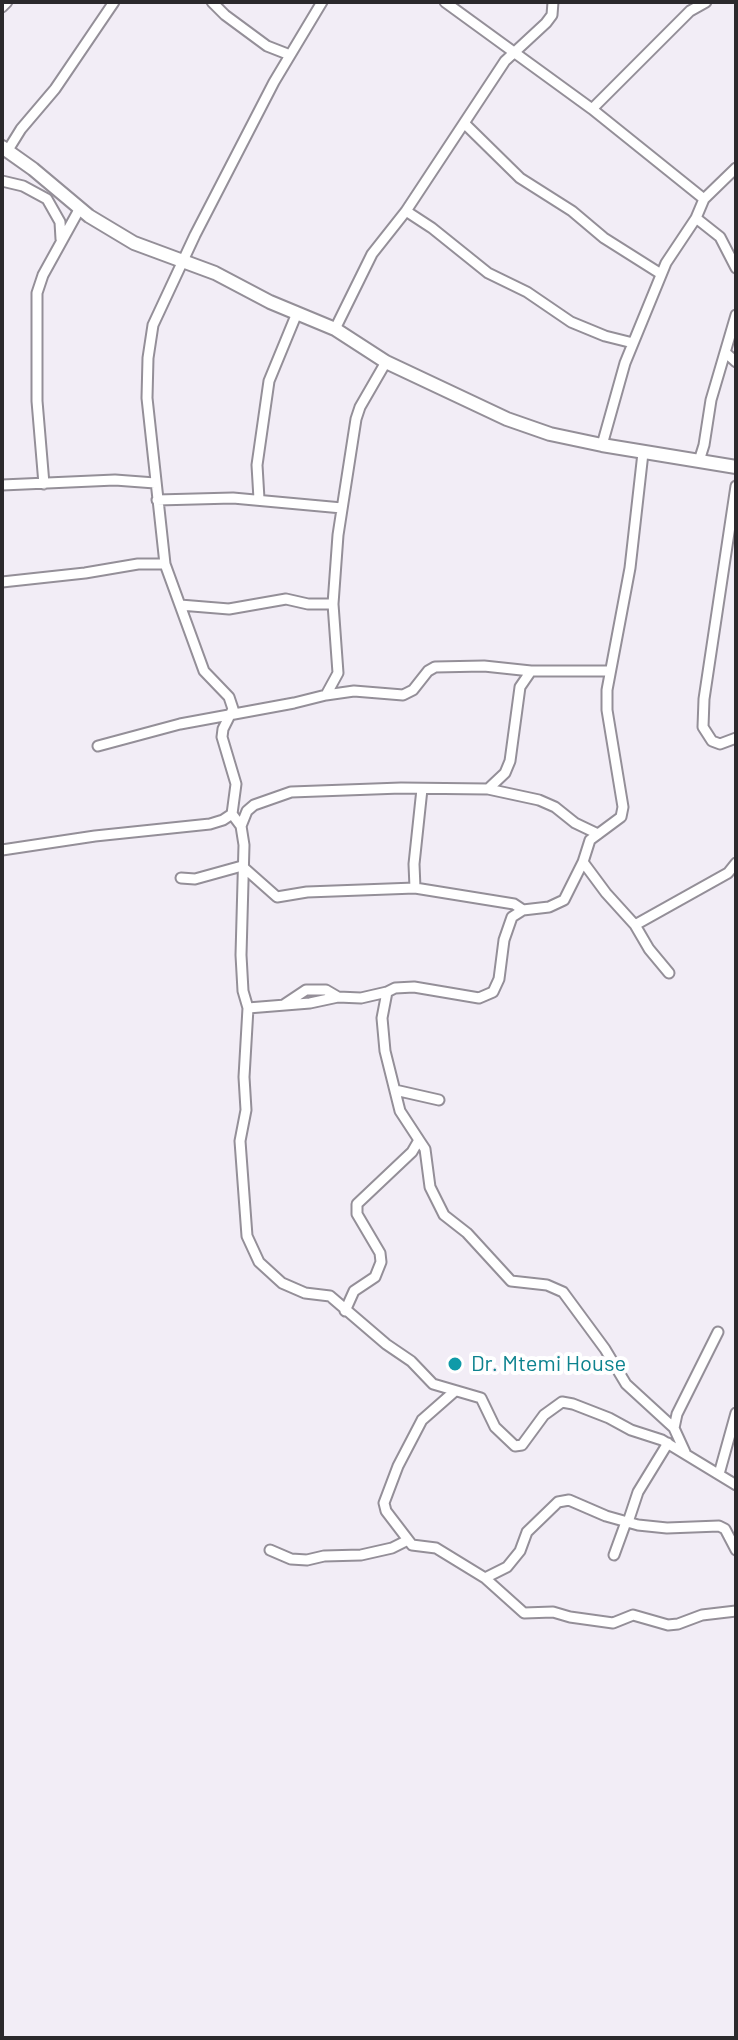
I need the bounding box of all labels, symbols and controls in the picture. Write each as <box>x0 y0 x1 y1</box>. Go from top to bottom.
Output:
place label: Dr. Mtemi House <box>471 1351 626 1377</box>
marker: Dr. Mtemi House <box>446 1355 464 1373</box>

